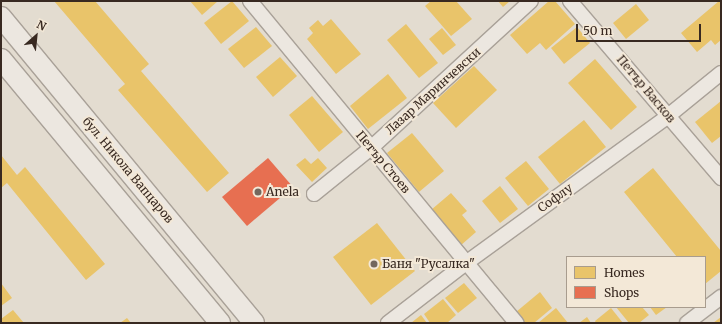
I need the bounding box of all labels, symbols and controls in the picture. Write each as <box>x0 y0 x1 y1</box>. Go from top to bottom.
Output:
north arrow <box>16 16 56 56</box>
scale bar <box>578 16 703 42</box>
text: N <box>34 17 48 34</box>
text: 50 m <box>583 23 612 38</box>
street label: Лазар Маринчевски <box>383 45 483 137</box>
street label: Петър Васков <box>614 52 678 126</box>
street label: бул. Никола Вапцаров <box>80 114 176 226</box>
street label: Петър Стоев <box>353 128 413 196</box>
street label: Софлу <box>535 181 575 215</box>
place label: Anela <box>266 185 299 199</box>
marker: Anela <box>253 187 263 197</box>
legend <box>566 256 706 308</box>
place label: Баня "Русалка" <box>382 257 475 271</box>
marker: Баня "Русалка" <box>369 259 379 269</box>
text: Homes <box>604 265 645 280</box>
text: Shops <box>604 285 639 300</box>

